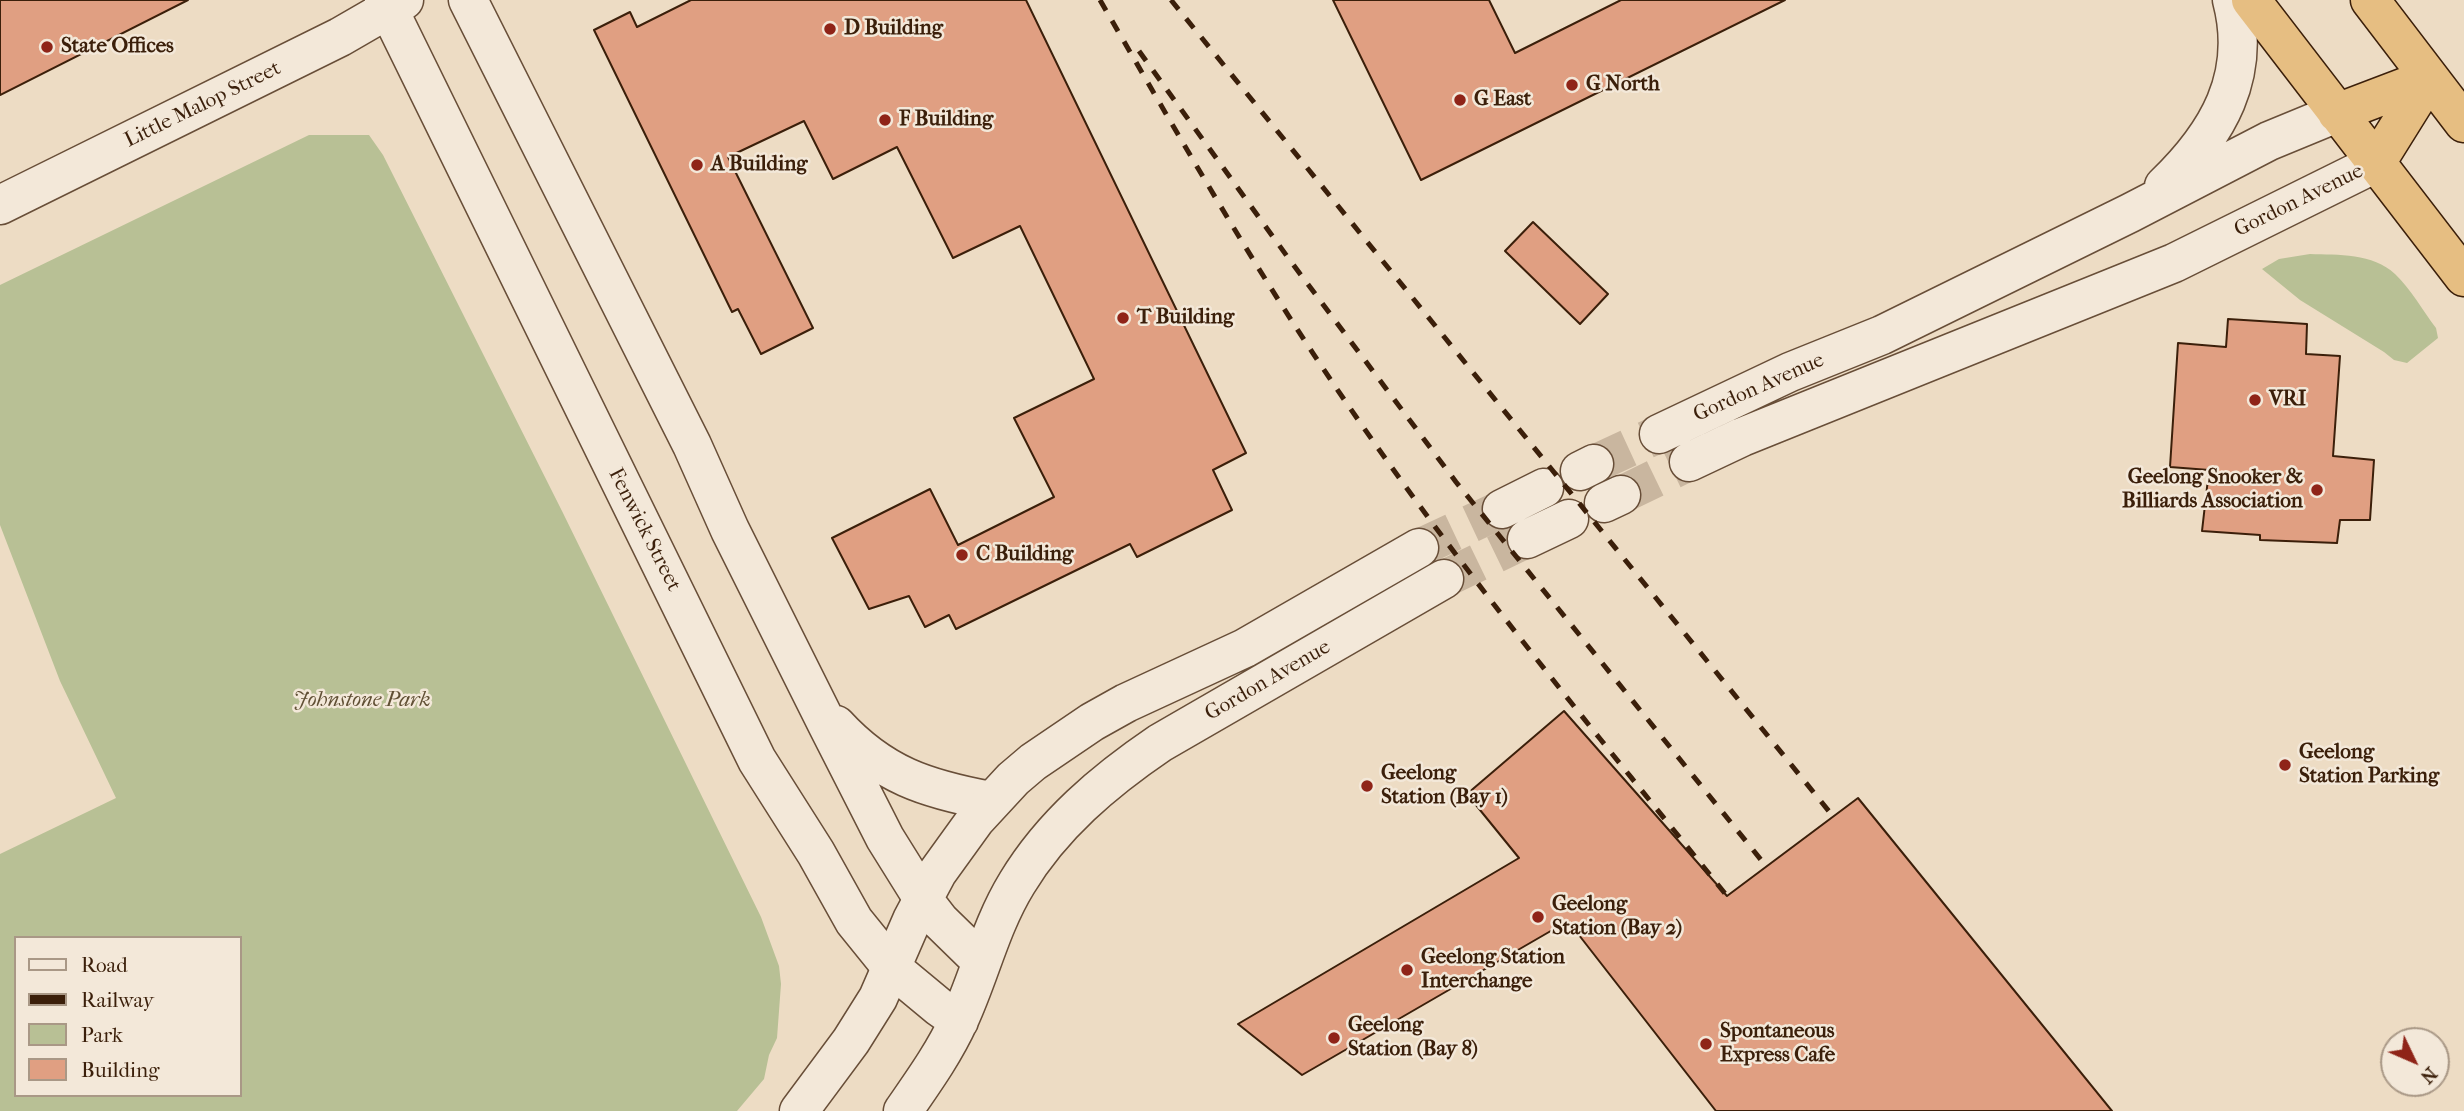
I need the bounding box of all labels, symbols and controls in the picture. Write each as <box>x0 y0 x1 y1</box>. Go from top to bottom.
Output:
place label: D Building <box>844 16 943 42</box>
marker: D Building <box>822 21 838 37</box>
place label: State Offices <box>61 34 174 60</box>
marker: State Offices <box>39 39 55 55</box>
street label: Little Malop Street <box>121 56 285 154</box>
place label: G North <box>1586 72 1660 98</box>
marker: G North <box>1564 77 1580 93</box>
place label: G East <box>1474 87 1531 113</box>
marker: G East <box>1452 92 1468 108</box>
place label: F Building <box>899 107 993 133</box>
marker: F Building <box>877 112 893 128</box>
place label: A Building <box>711 152 808 178</box>
marker: A Building <box>689 157 705 173</box>
street label: Gordon Avenue <box>2230 159 2368 243</box>
place label: T Building <box>1137 305 1234 331</box>
marker: T Building <box>1115 310 1131 326</box>
street label: Gordon Avenue <box>1690 348 1828 428</box>
place label: VRI <box>2269 387 2306 413</box>
marker: VRI <box>2247 392 2263 408</box>
street label: Fenwick Street <box>602 464 686 596</box>
place label: Geelong Snooker & Billiards Association <box>2122 465 2303 515</box>
marker: Geelong Snooker & Billiards Association <box>2309 482 2325 498</box>
place label: C Building <box>976 542 1073 568</box>
marker: C Building <box>954 547 970 563</box>
street label: Gordon Avenue <box>1201 635 1335 727</box>
park label: Johnstone Park <box>293 688 431 714</box>
place label: Geelong Station Parking <box>2299 740 2439 790</box>
marker: Geelong Station Parking <box>2277 757 2293 773</box>
place label: Geelong Station (Bay 1) <box>1381 761 1508 811</box>
marker: Geelong Station (Bay 1) <box>1359 778 1375 794</box>
place label: Geelong Station (Bay 2) <box>1552 892 1682 942</box>
marker: Geelong Station (Bay 2) <box>1530 909 1546 925</box>
legend <box>14 936 242 1097</box>
place label: Geelong Station Interchange <box>1421 945 1565 995</box>
text: Road <box>81 953 128 977</box>
marker: Geelong Station Interchange <box>1399 962 1415 978</box>
text: Railway <box>81 988 154 1012</box>
place label: Geelong Station (Bay 8) <box>1348 1013 1478 1063</box>
place label: Spontaneous Express Cafe <box>1720 1019 1835 1069</box>
text: Park <box>81 1023 123 1047</box>
north arrow <box>2380 1027 2450 1097</box>
marker: Geelong Station (Bay 8) <box>1326 1030 1342 1046</box>
marker: Spontaneous Express Cafe <box>1698 1036 1714 1052</box>
text: Building <box>81 1058 159 1082</box>
text: N <box>2416 1062 2442 1088</box>

